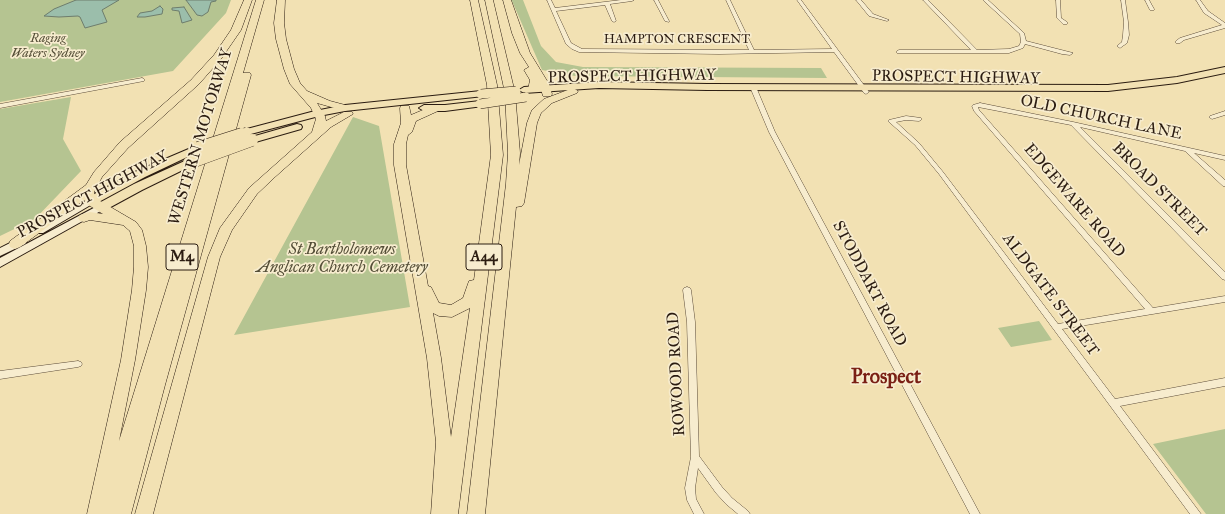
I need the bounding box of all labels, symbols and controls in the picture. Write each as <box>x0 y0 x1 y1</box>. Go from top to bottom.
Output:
park label: Raging Waters Sydney <box>11 31 85 62</box>
street label: HAMPTON CRESCENT <box>604 32 750 48</box>
street label: WESTERN MOTORWAY <box>165 46 237 228</box>
street label: PROSPECT HIGHWAY <box>548 66 716 88</box>
street label: PROSPECT HIGHWAY <box>872 67 1040 89</box>
street label: OLD CHURCH LANE <box>1019 92 1183 144</box>
street label: BROAD STREET <box>1108 139 1210 241</box>
street label: EDGEWARE ROAD <box>1019 140 1129 262</box>
street label: PROSPECT HIGHWAY <box>14 147 172 243</box>
street label: STODDART ROAD <box>828 218 910 350</box>
street label: ALDGATE STREET <box>998 230 1102 360</box>
park label: St Bartholomews Anglican Church Cemetery <box>256 240 428 278</box>
road number: M4 <box>166 244 198 270</box>
road number: A44 <box>466 244 502 270</box>
street label: ROWOOD ROAD <box>664 311 690 437</box>
district label: Prospect <box>851 366 921 390</box>

